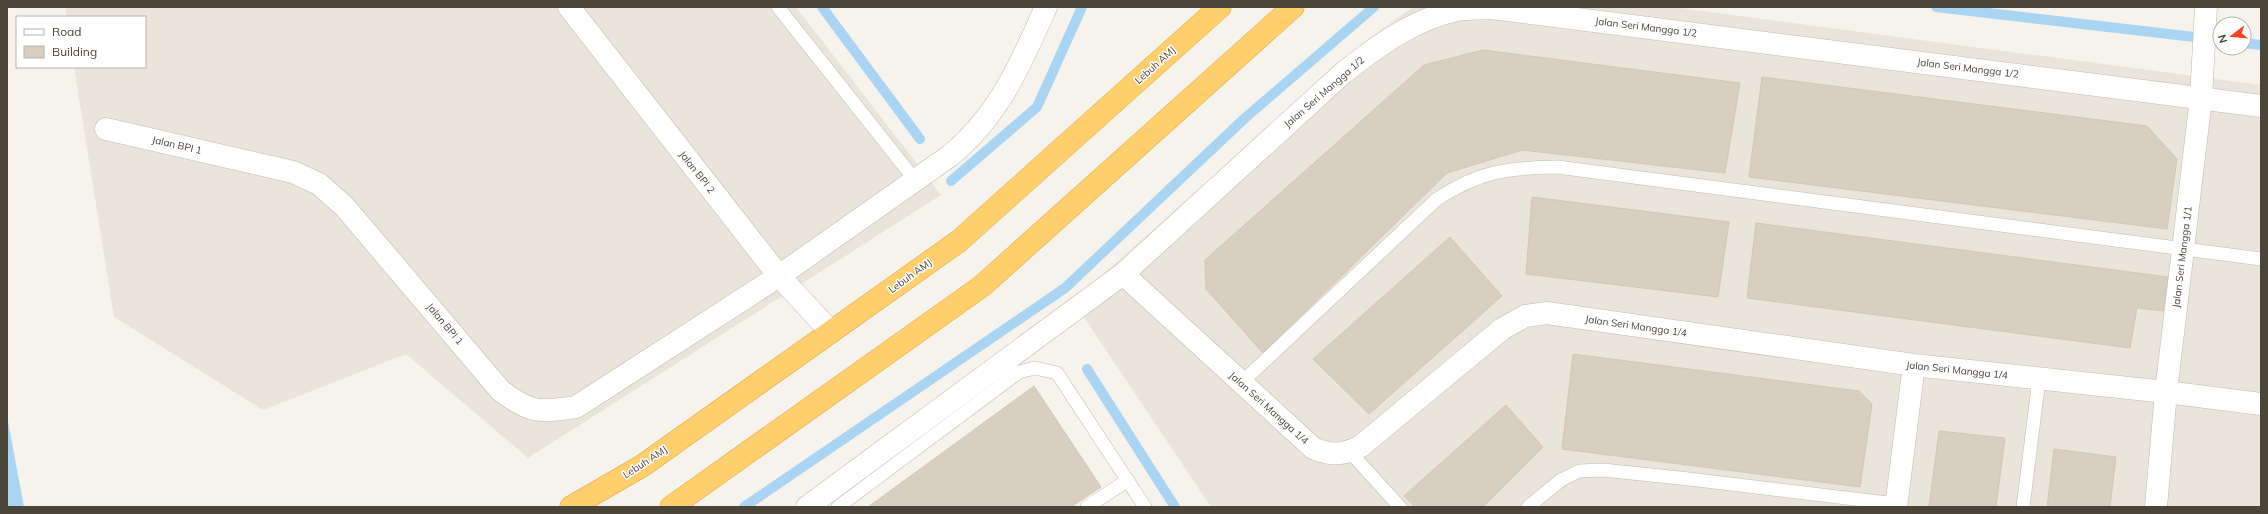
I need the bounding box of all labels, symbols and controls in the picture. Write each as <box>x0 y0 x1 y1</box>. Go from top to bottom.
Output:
street label: Jalan Seri Mangga 1/2 <box>1594 14 1698 40</box>
legend <box>16 16 146 68</box>
north arrow <box>2212 16 2252 56</box>
text: Road <box>52 24 81 39</box>
text: N <box>2215 33 2230 45</box>
street label: Lebuh AMJ <box>1132 43 1178 87</box>
text: Building <box>52 44 97 59</box>
street label: Jalan Seri Mangga 1/2 <box>1281 54 1367 130</box>
street label: Jalan Seri Mangga 1/2 <box>1916 55 2020 81</box>
street label: Jalan BPI 1 <box>151 133 203 157</box>
street label: Jalan BPI 2 <box>676 148 718 196</box>
street label: Jalan Seri Mangga 1/1 <box>2169 205 2195 309</box>
street label: Lebuh AMJ <box>886 256 934 296</box>
street label: Jalan BPI 1 <box>424 300 466 348</box>
street label: Jalan Seri Mangga 1/4 <box>1584 312 1688 340</box>
street label: Jalan Seri Mangga 1/4 <box>1905 358 2009 382</box>
street label: Jalan Seri Mangga 1/4 <box>1227 369 1311 447</box>
street label: Lebuh AMJ <box>620 443 670 481</box>

